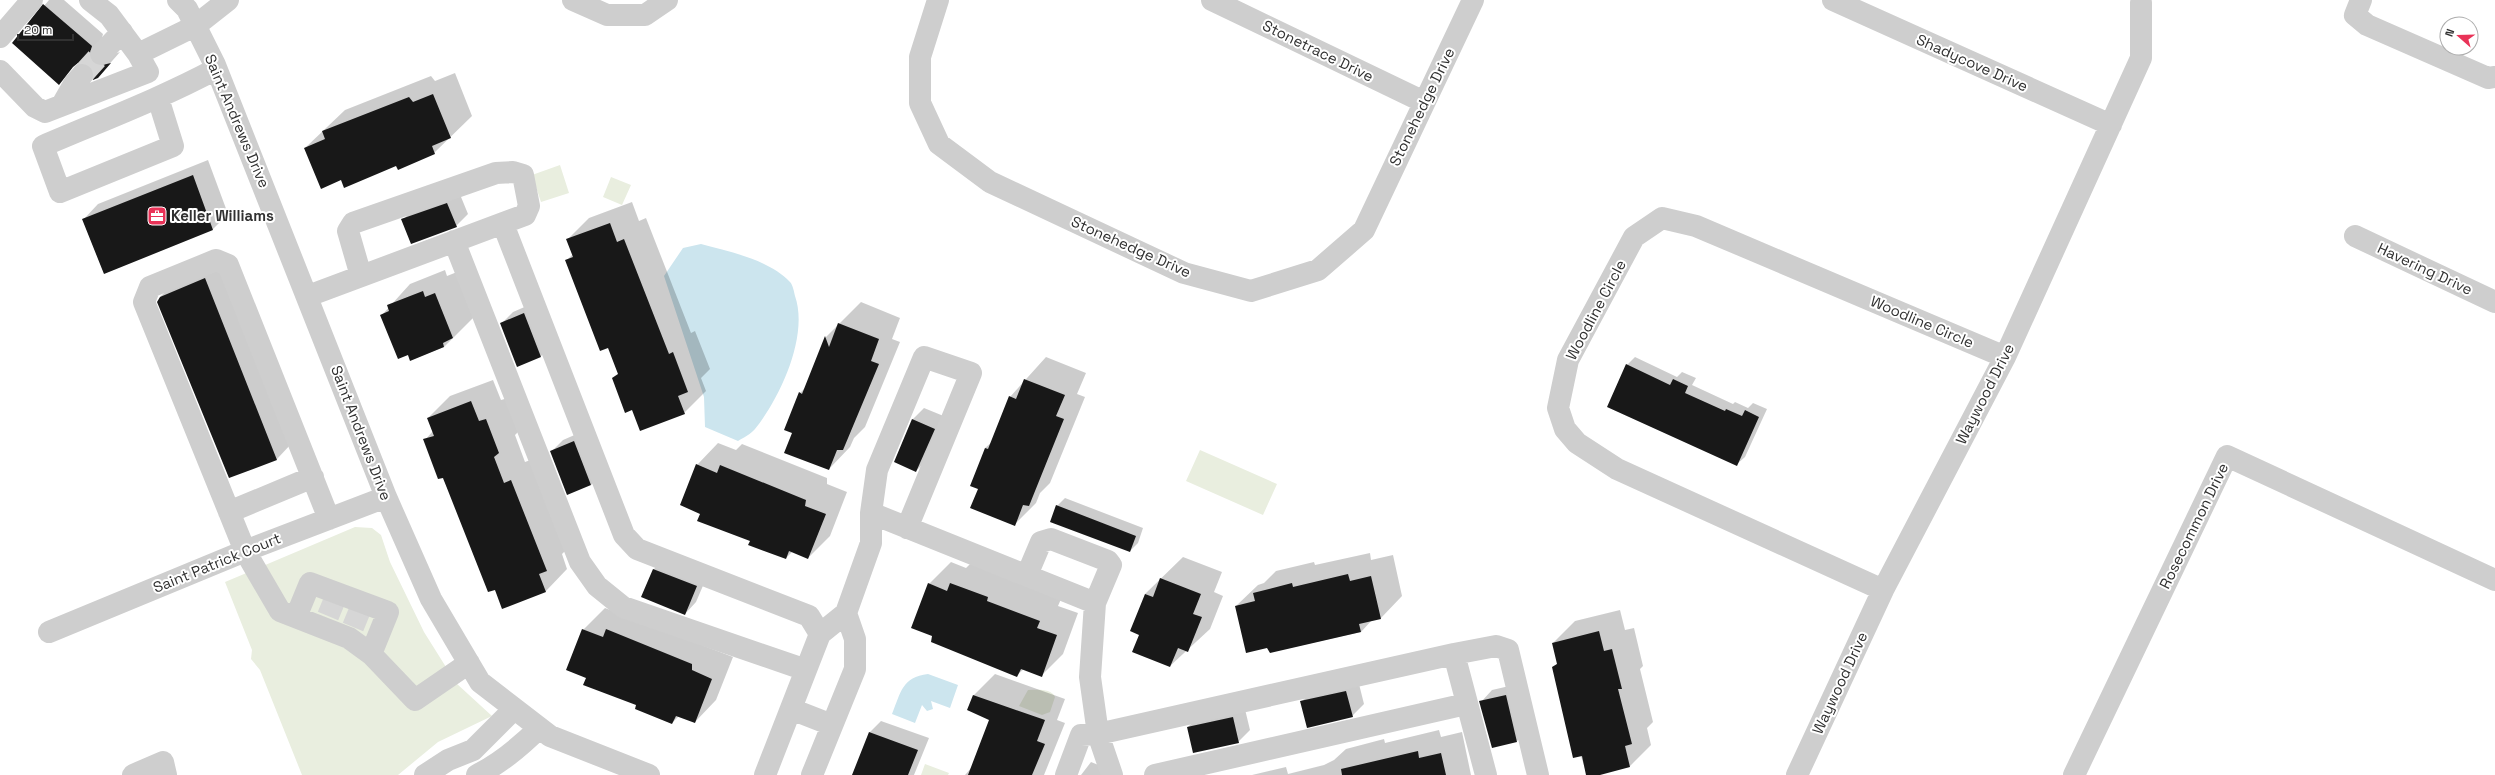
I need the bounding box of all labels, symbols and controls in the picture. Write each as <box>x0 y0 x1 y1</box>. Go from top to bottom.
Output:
street label: Stonetrace Drive <box>1260 15 1377 86</box>
scale bar <box>18 16 73 42</box>
north arrow <box>2439 16 2479 56</box>
text: 20 m <box>24 22 52 38</box>
text: N <box>2442 27 2457 38</box>
street label: Shadycove Drive <box>1914 29 2031 96</box>
street label: Stonehedge Drive <box>1385 44 1458 169</box>
street label: Saint Andrews Drive <box>201 51 274 190</box>
office icon: Keller Williams <box>146 205 168 227</box>
place label: Keller Williams <box>171 206 274 225</box>
street label: Stonehedge Drive <box>1068 212 1194 282</box>
street label: Havering Drive <box>2375 238 2476 299</box>
street label: Woodline Circle <box>1561 256 1630 363</box>
street label: Woodline Circle <box>1868 291 1977 352</box>
street label: Waywood Drive <box>1951 340 2018 447</box>
street label: Saint Andrews Drive <box>327 363 396 503</box>
street label: Rosecommon Drive <box>2155 460 2232 592</box>
street label: Saint Patrick Court <box>150 528 284 597</box>
street label: Waywood Drive <box>1808 629 1872 737</box>

